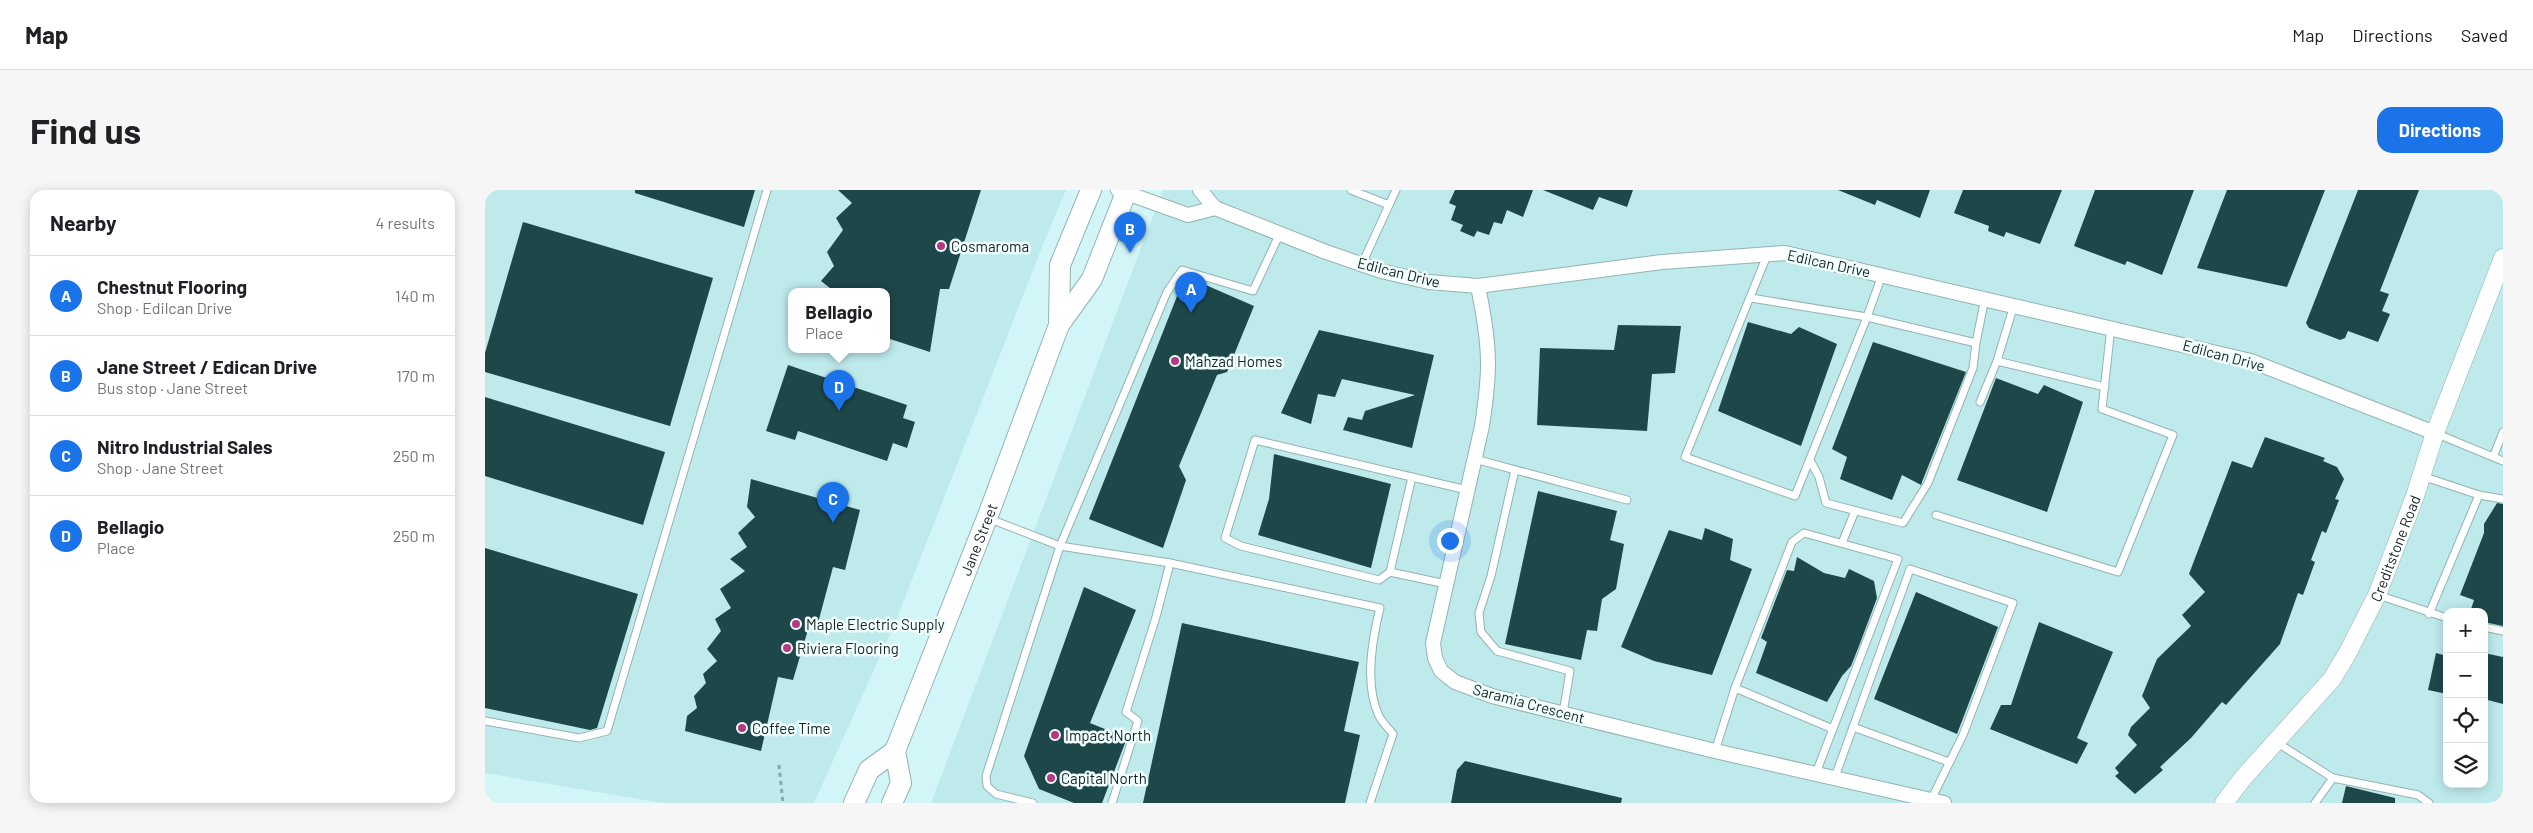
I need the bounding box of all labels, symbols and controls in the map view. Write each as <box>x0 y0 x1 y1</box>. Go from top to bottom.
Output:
text: Map <box>25 20 68 49</box>
text: Map <box>2292 24 2324 46</box>
text: Directions <box>2352 24 2433 46</box>
text: Saved <box>2461 24 2508 46</box>
button: Directions <box>2377 107 2503 153</box>
text: Find us <box>30 109 141 151</box>
text: Nearby <box>50 210 116 235</box>
pin: B <box>1114 212 1146 253</box>
text: 4 results <box>375 213 435 232</box>
place label: Cosmaroma <box>951 237 1029 255</box>
marker: Cosmaroma <box>935 240 947 252</box>
street label: Edilcan Drive <box>1786 245 1872 281</box>
street label: Edilcan Drive <box>1356 253 1442 291</box>
pin: A <box>1175 272 1207 313</box>
text: Chestnut Flooring <box>97 275 247 298</box>
text: A <box>61 286 71 305</box>
text: 140 m <box>395 286 435 305</box>
popup <box>788 288 890 353</box>
text: Shop · Edilcan Drive <box>97 298 232 317</box>
text: Bellagio <box>805 300 873 323</box>
text: Place <box>805 323 843 342</box>
street label: Edilcan Drive <box>2181 335 2267 375</box>
place label: Mahzad Homes <box>1185 352 1282 370</box>
text: Jane Street / Edican Drive <box>97 355 317 378</box>
marker: Mahzad Homes <box>1169 355 1181 367</box>
text: B <box>61 366 71 385</box>
text: 170 m <box>396 366 435 385</box>
pin: D <box>823 370 855 411</box>
text: Bus stop · Jane Street <box>97 378 248 397</box>
text: Nitro Industrial Sales <box>97 435 273 458</box>
text: C <box>61 446 71 465</box>
text: 250 m <box>393 446 435 465</box>
text: Shop · Jane Street <box>97 458 224 477</box>
pin: C <box>817 482 849 523</box>
street label: Creditstone Road <box>2366 492 2424 605</box>
street label: Jane Street <box>956 501 1001 578</box>
text: Bellagio <box>97 515 164 538</box>
text: D <box>61 526 71 545</box>
text: 250 m <box>393 526 435 545</box>
your location <box>1437 528 1463 554</box>
text: Place <box>97 538 135 557</box>
map controls <box>2443 608 2488 788</box>
button: + <box>2443 608 2488 653</box>
place label: Maple Electric Supply <box>806 615 945 633</box>
marker: Maple Electric Supply <box>790 618 802 630</box>
place label: Riviera Flooring <box>797 639 899 657</box>
marker: Riviera Flooring <box>781 642 793 654</box>
button: − <box>2443 653 2488 698</box>
street label: Saramia Crescent <box>1471 679 1587 727</box>
button: locate <box>2443 698 2488 743</box>
place label: Coffee Time <box>752 719 831 737</box>
marker: Coffee Time <box>736 722 748 734</box>
place label: Impact North <box>1065 726 1151 744</box>
marker: Impact North <box>1049 729 1061 741</box>
button: layers <box>2443 743 2488 788</box>
place label: Capital North <box>1061 769 1147 787</box>
marker: Capital North <box>1045 772 1057 784</box>

